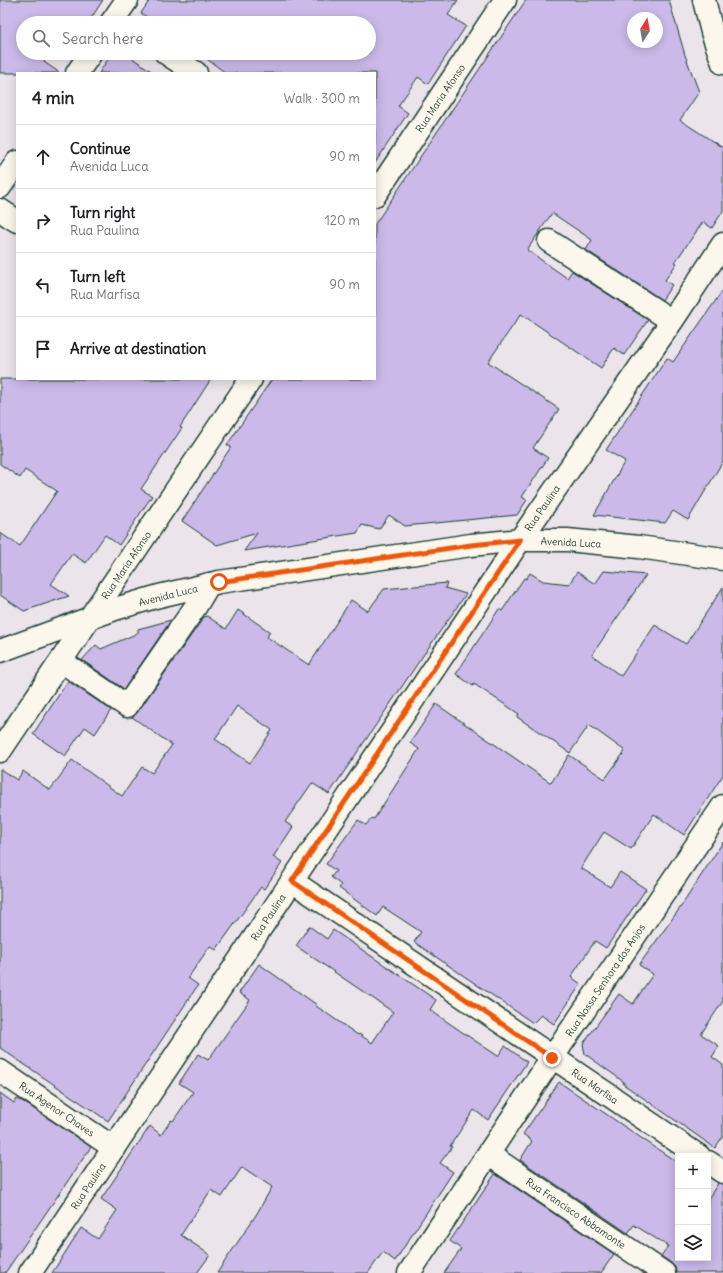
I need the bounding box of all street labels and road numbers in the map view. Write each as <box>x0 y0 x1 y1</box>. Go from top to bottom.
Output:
street label: Rua Maria Afonso <box>413 61 468 135</box>
street label: Rua Paulina <box>522 482 563 534</box>
street label: Rua Maria Afonso <box>99 528 154 602</box>
street label: Avenida Luca <box>540 534 602 551</box>
street label: Avenida Luca <box>137 582 199 609</box>
street label: Rua Paulina <box>248 891 289 943</box>
street label: Rua Nossa Senhora dos Anjos <box>563 921 648 1039</box>
street label: Rua Marfisa <box>569 1066 621 1107</box>
street label: Rua Agenor Chaves <box>16 1079 97 1140</box>
street label: Rua Paulina <box>68 1160 109 1212</box>
street label: Rua Francisco Abbamonte <box>523 1175 628 1252</box>

